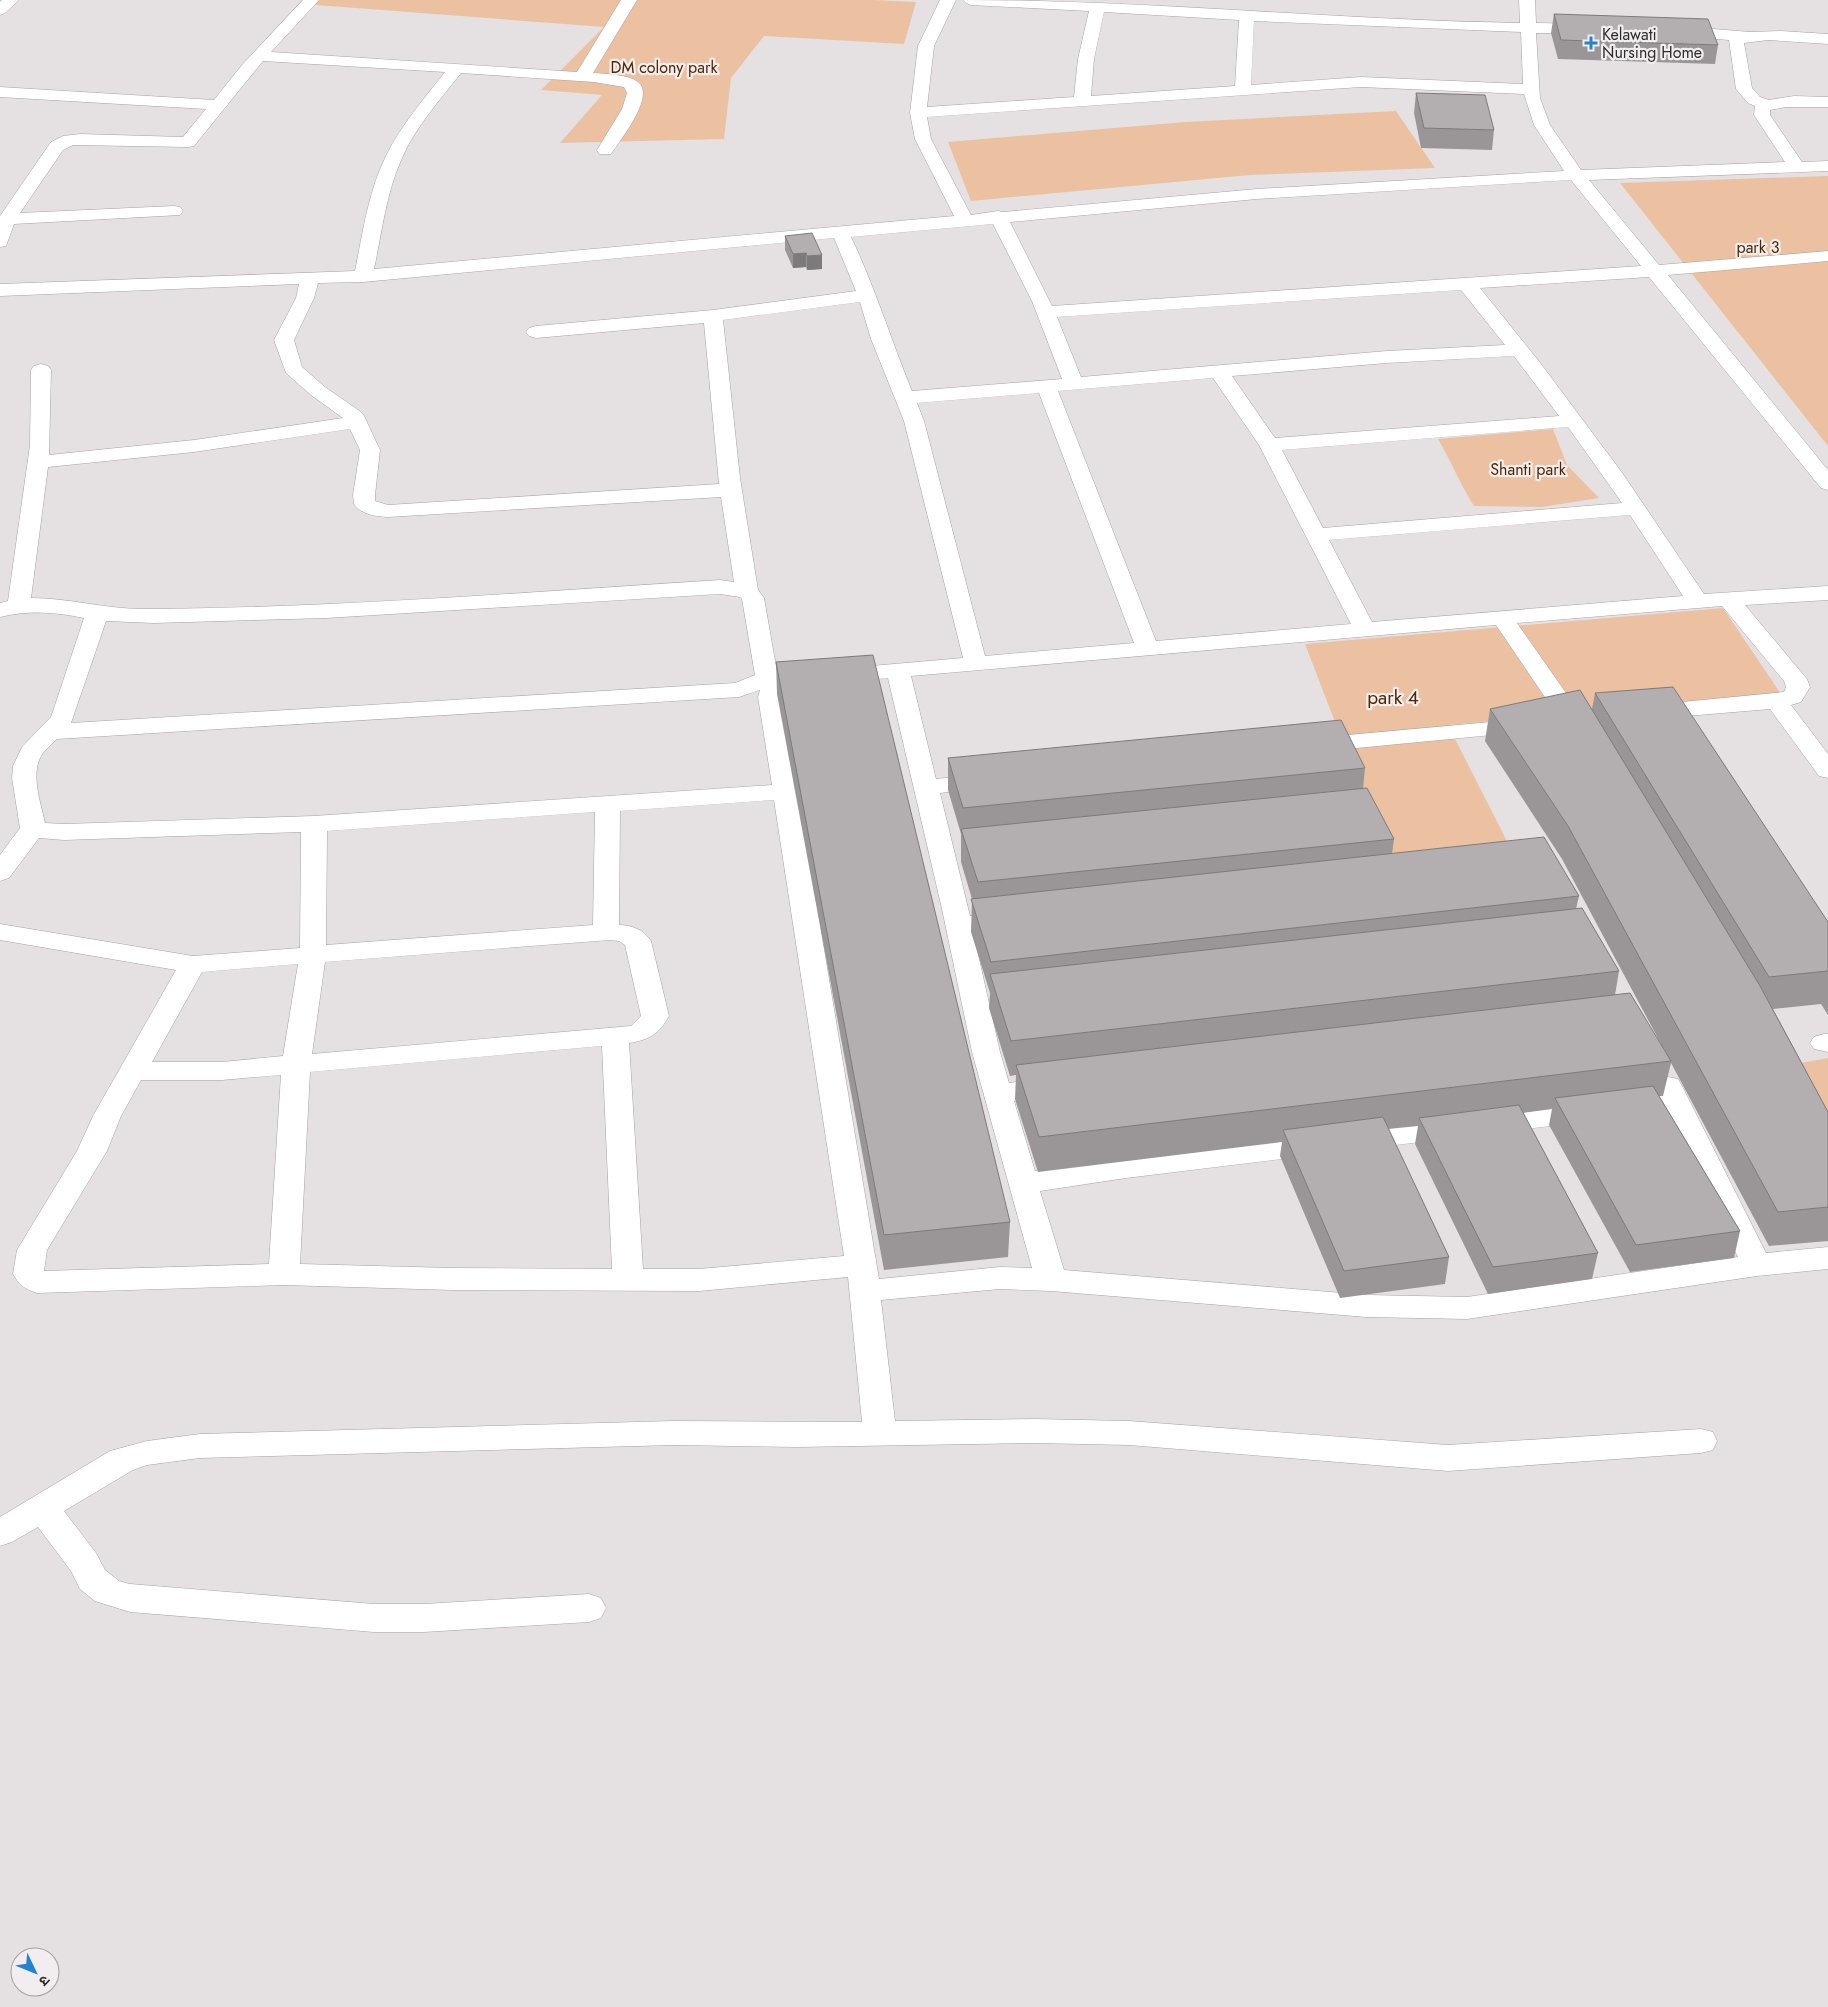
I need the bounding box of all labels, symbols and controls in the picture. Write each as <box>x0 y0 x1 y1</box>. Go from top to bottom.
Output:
place label: Kelawati Nursing Home <box>1602 23 1702 64</box>
marker: Kelawati Nursing Home <box>1584 36 1598 50</box>
park label: DM colony park <box>611 56 718 79</box>
park label: park 3 <box>1737 236 1780 259</box>
park label: Shanti park <box>1490 458 1567 481</box>
park label: park 4 <box>1367 684 1419 711</box>
north arrow <box>10 1947 60 1997</box>
text: उ <box>34 1971 55 1991</box>

